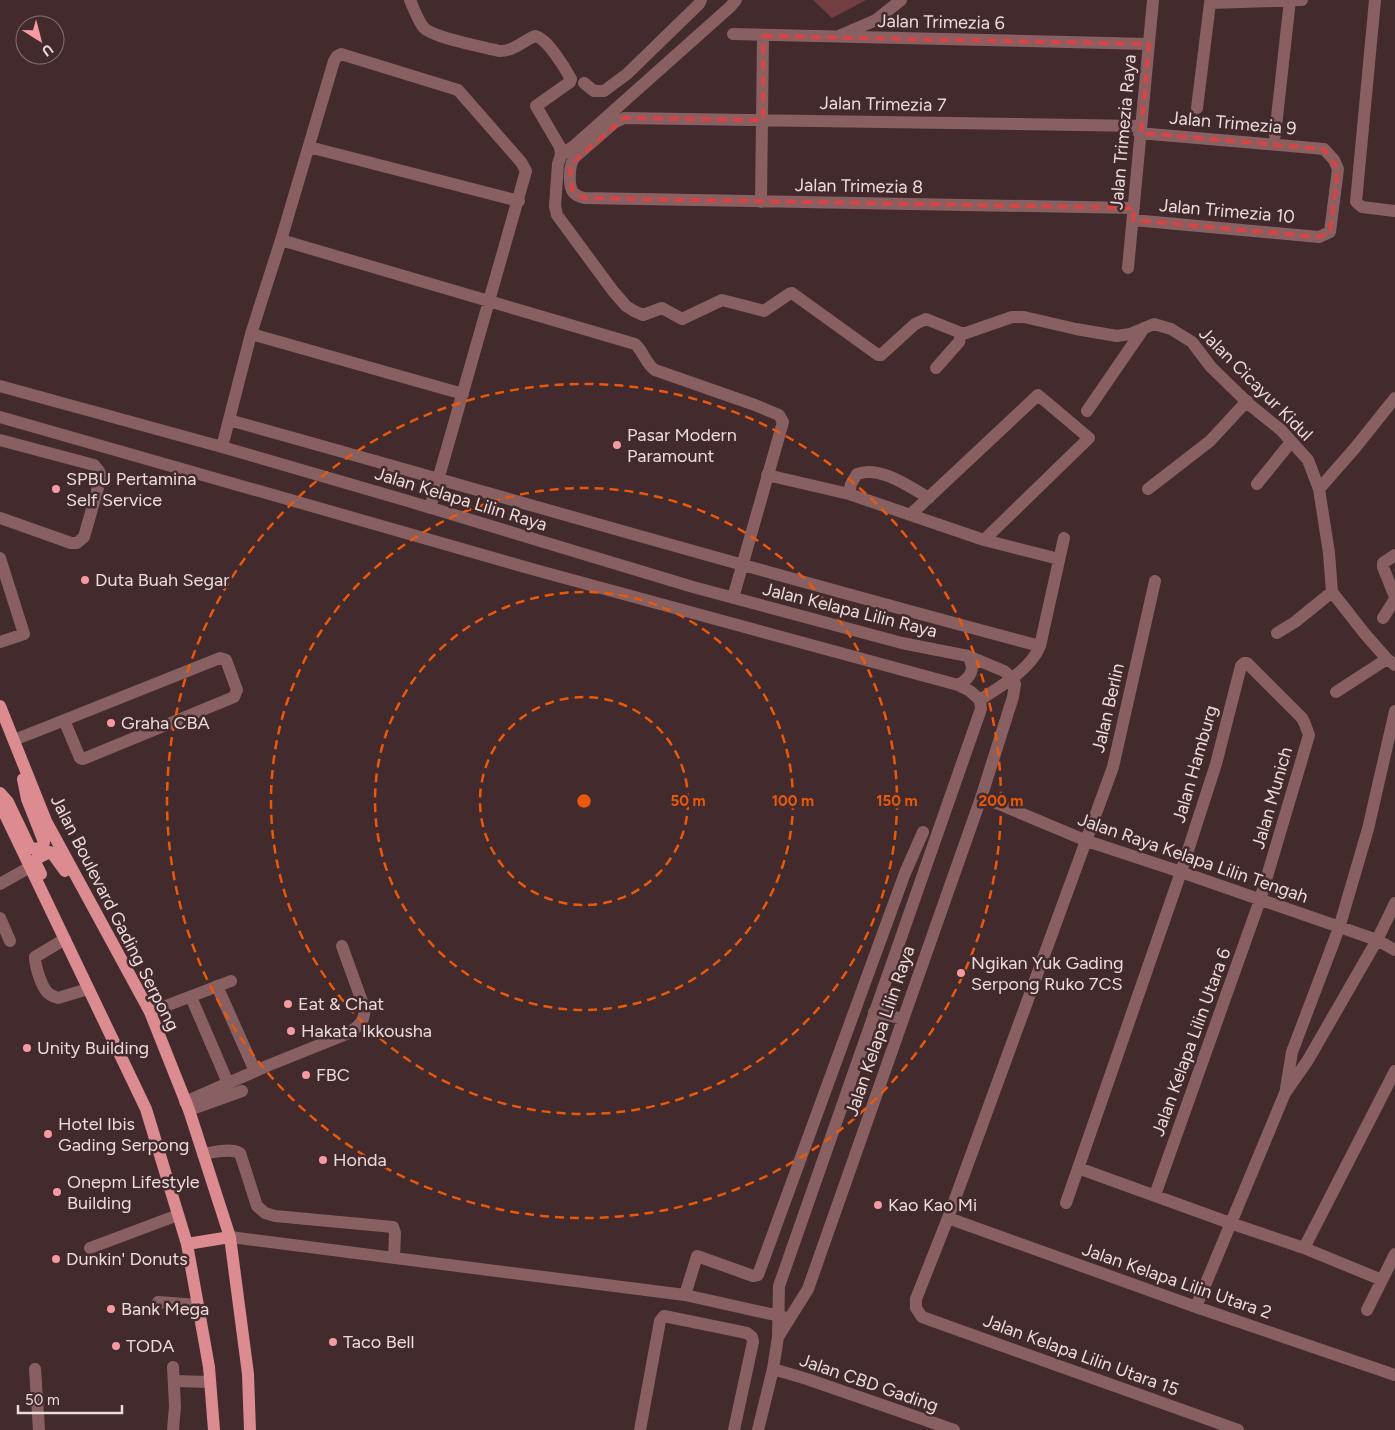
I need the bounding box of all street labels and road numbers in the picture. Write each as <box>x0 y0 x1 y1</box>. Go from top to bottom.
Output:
street label: Jalan Trimezia 6 <box>877 10 1005 34</box>
street label: Jalan Trimezia Raya <box>1105 53 1141 211</box>
street label: Jalan Trimezia 7 <box>819 92 947 116</box>
street label: Jalan Trimezia 9 <box>1169 106 1297 140</box>
street label: Jalan Trimezia 8 <box>795 174 923 198</box>
street label: Jalan Trimezia 10 <box>1158 194 1296 228</box>
street label: Jalan Cicayur Kidul <box>1195 323 1317 445</box>
street label: Jalan Kelapa Lilin Raya <box>372 462 550 536</box>
street label: Jalan Kelapa Lilin Raya <box>760 578 940 642</box>
street label: Jalan Berlin <box>1087 661 1129 755</box>
street label: Jalan Hamburg <box>1168 703 1222 825</box>
street label: Jalan Munich <box>1247 744 1297 852</box>
street label: Jalan Boulevard Gading Serpong <box>46 791 184 1035</box>
street label: Jalan Raya Kelapa Lilin Tengah <box>1075 808 1311 908</box>
street label: Jalan Kelapa Lilin Raya <box>840 943 920 1119</box>
street label: Jalan Kelapa Lilin Utara 6 <box>1147 945 1235 1139</box>
street label: Jalan Kelapa Lilin Utara 2 <box>1079 1238 1275 1324</box>
street label: Jalan Kelapa Lilin Utara 15 <box>980 1309 1182 1401</box>
street label: Jalan CBD Gading <box>797 1349 941 1417</box>

